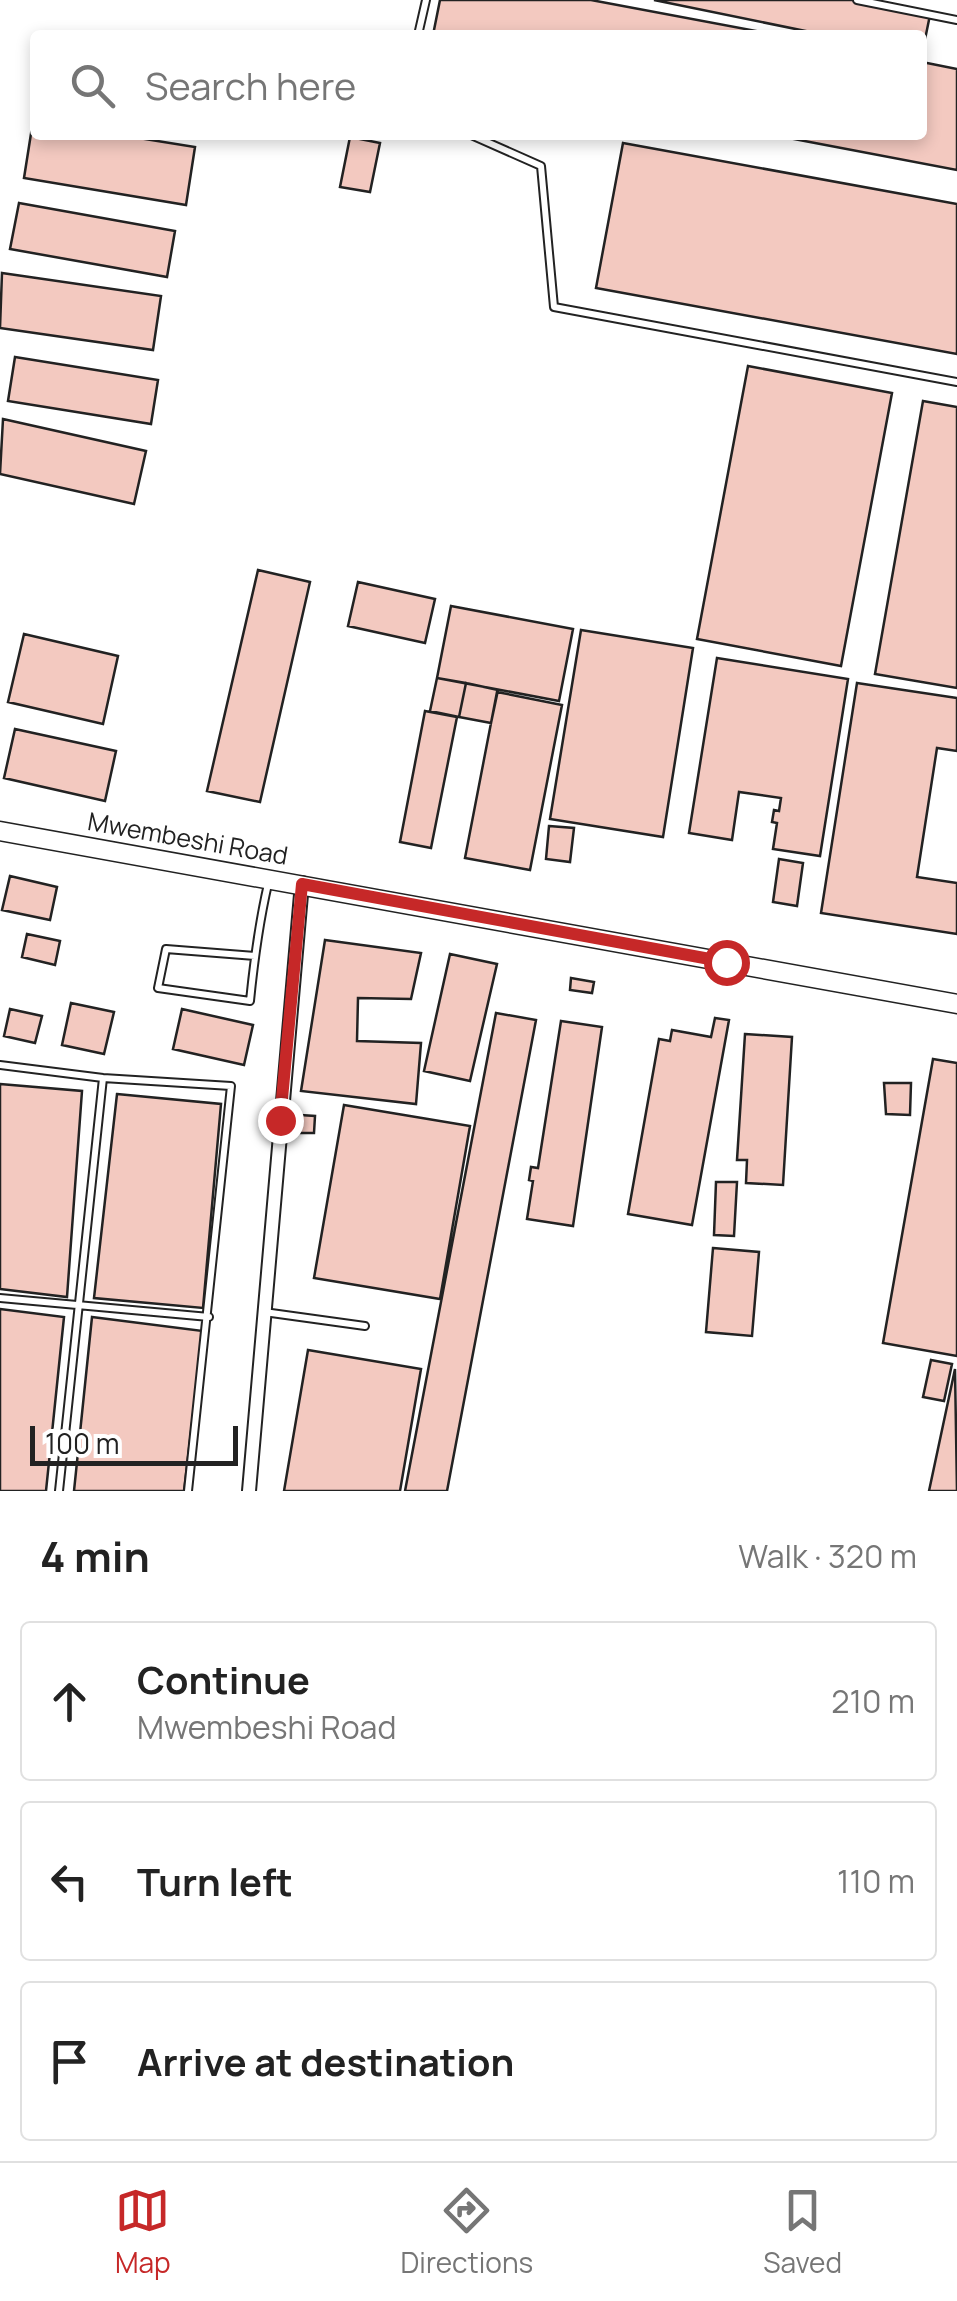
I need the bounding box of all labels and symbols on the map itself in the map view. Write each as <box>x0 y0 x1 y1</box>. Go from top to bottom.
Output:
street label: Mwembeshi Road <box>85 803 291 873</box>
route start <box>704 940 750 986</box>
route end <box>258 1098 304 1144</box>
scale bar <box>30 1421 238 1466</box>

